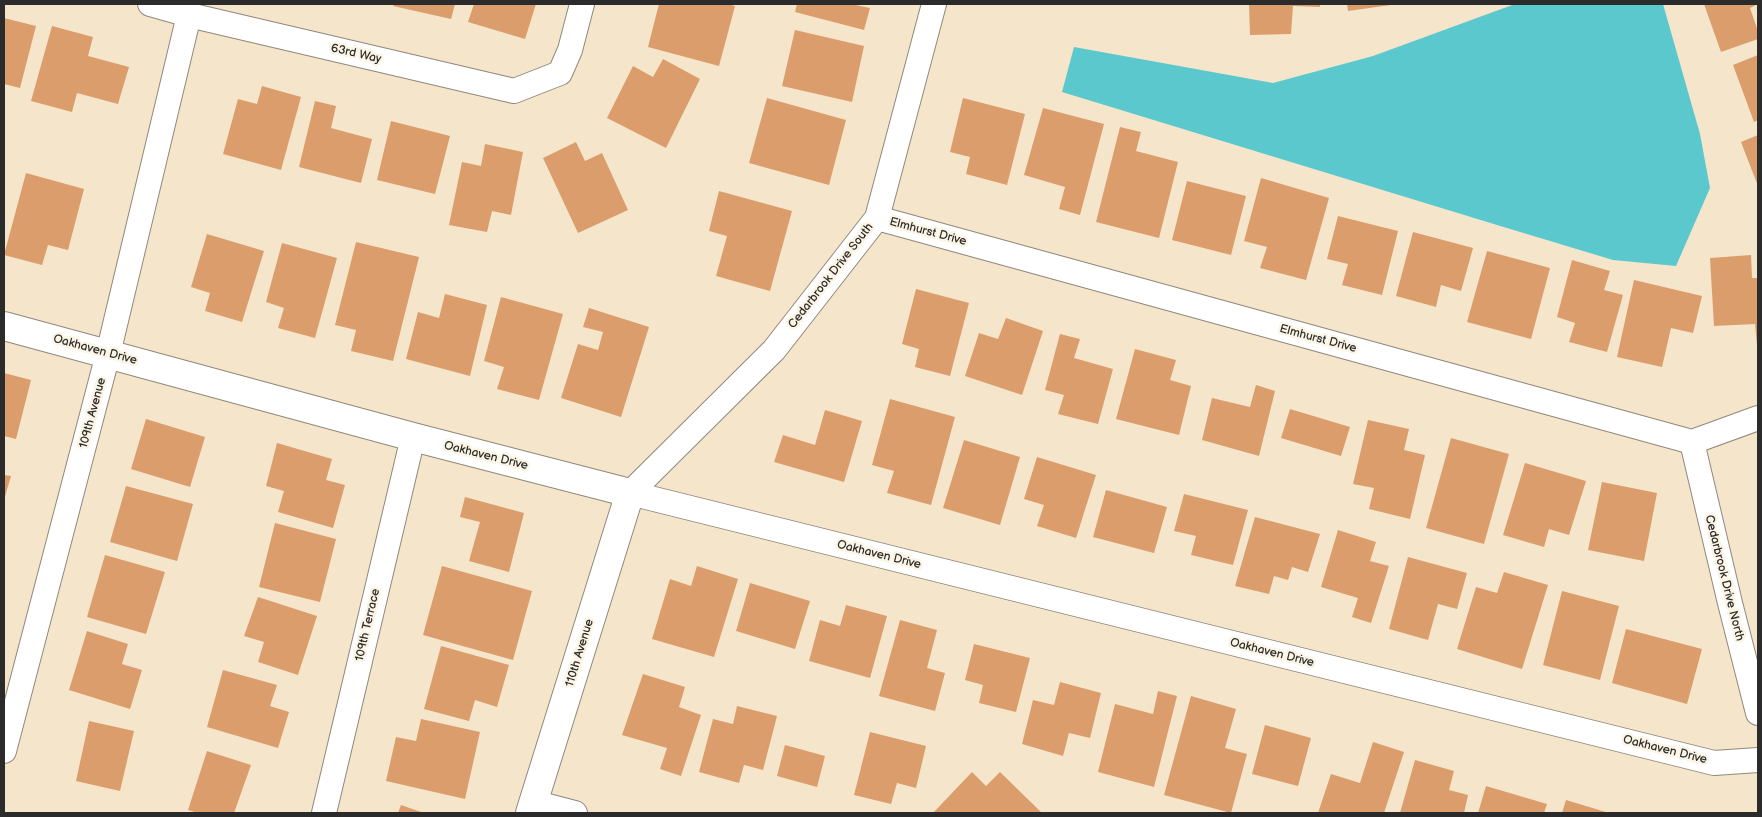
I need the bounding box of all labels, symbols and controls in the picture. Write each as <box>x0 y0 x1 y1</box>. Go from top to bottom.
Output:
street label: 63rd Way <box>329 41 383 67</box>
street label: Elmhurst Drive <box>888 215 968 249</box>
street label: Cedarbrook Drive South <box>785 220 877 332</box>
street label: Elmhurst Drive <box>1278 322 1358 356</box>
street label: Oakhaven Drive <box>52 332 138 368</box>
street label: 109th Avenue <box>77 376 109 450</box>
street label: Oakhaven Drive <box>443 439 529 473</box>
street label: Cedarbrook Drive North <box>1701 514 1747 642</box>
street label: Oakhaven Drive <box>836 538 922 572</box>
street label: 109th Terrace <box>353 587 383 663</box>
street label: 110th Avenue <box>563 617 597 689</box>
street label: Oakhaven Drive <box>1229 636 1315 670</box>
street label: Oakhaven Drive <box>1622 733 1708 767</box>

